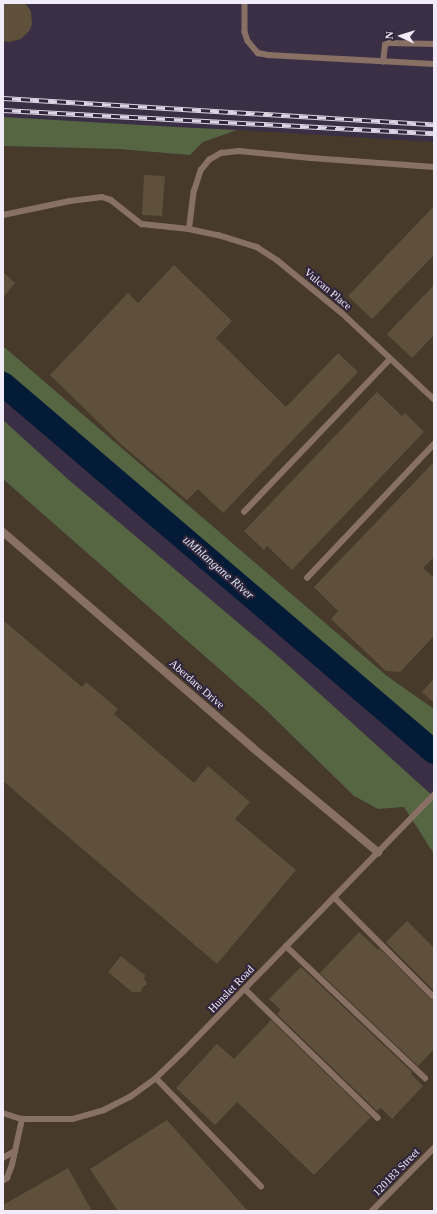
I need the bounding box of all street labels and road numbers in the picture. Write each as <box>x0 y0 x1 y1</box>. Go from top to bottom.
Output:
street label: Vulcan Place <box>302 265 354 313</box>
street label: Aberdare Drive <box>167 656 227 712</box>
street label: Hunslet Road <box>205 963 257 1015</box>
street label: 120183 Street <box>370 1145 422 1199</box>

